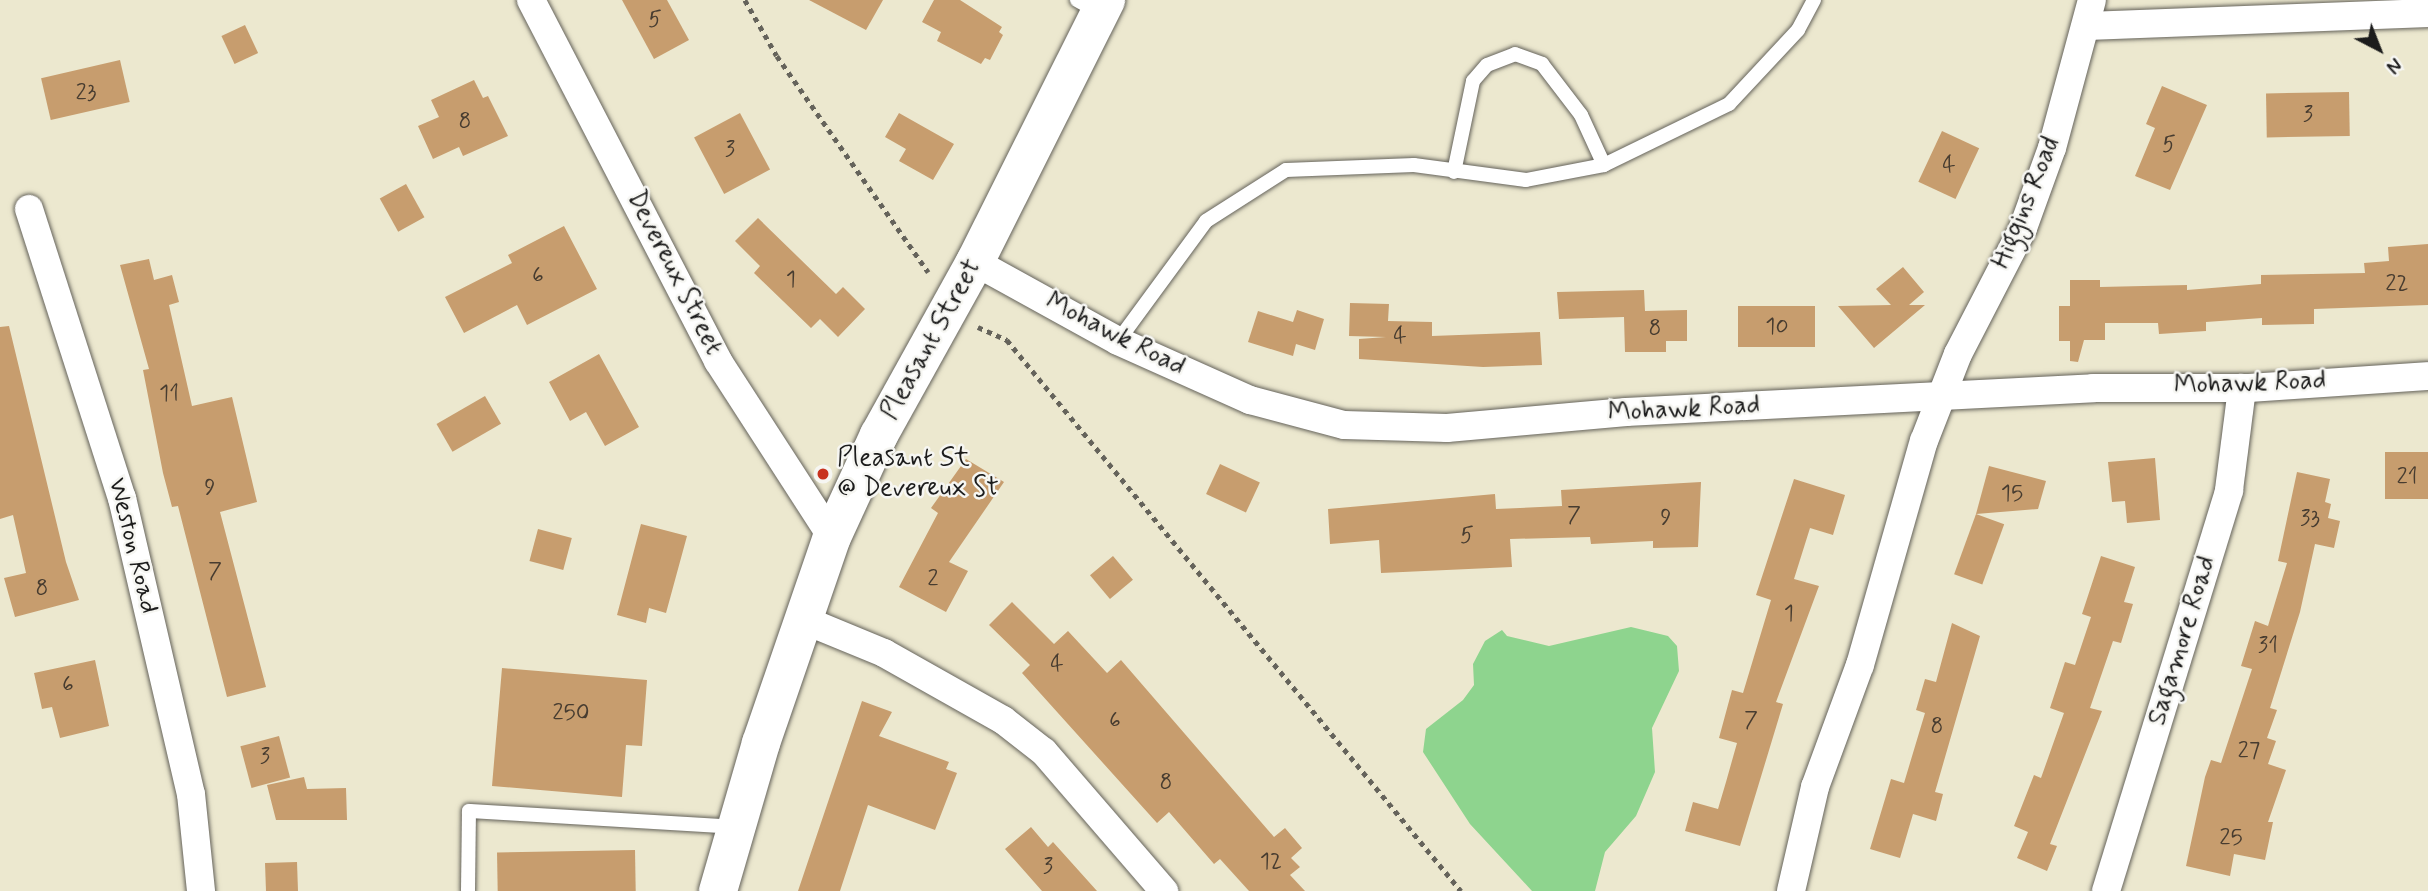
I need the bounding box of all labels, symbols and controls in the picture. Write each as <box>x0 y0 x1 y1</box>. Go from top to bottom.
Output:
house number: 5 <box>648 6 662 34</box>
north arrow <box>2344 14 2414 84</box>
text: N <box>2380 51 2406 79</box>
house number: 23 <box>76 79 96 107</box>
house number: 3 <box>2303 101 2313 129</box>
house number: 8 <box>459 108 471 136</box>
house number: 5 <box>2162 131 2176 159</box>
street label: Higgins Road <box>1987 133 2067 273</box>
house number: 3 <box>725 136 735 164</box>
house number: 4 <box>1942 151 1956 179</box>
street label: Devereux Street <box>618 184 730 362</box>
street label: Pleasant Street <box>875 255 989 425</box>
house number: 6 <box>532 262 544 290</box>
house number: 1 <box>786 266 796 294</box>
house number: 22 <box>2385 270 2409 298</box>
street label: Mohawk Road <box>1040 287 1190 383</box>
house number: 10 <box>1765 313 1789 341</box>
house number: 8 <box>1649 315 1661 343</box>
house number: 4 <box>1393 322 1407 350</box>
street label: Mohawk Road <box>2173 366 2327 402</box>
house number: 11 <box>159 380 179 408</box>
street label: Mohawk Road <box>1607 390 1761 430</box>
place label: Pleasant St @ Devereux St <box>837 443 997 504</box>
house number: 21 <box>2396 463 2418 491</box>
marker: Pleasant St @ Devereux St <box>815 466 831 482</box>
house number: 9 <box>204 474 216 502</box>
street label: Weston Road <box>100 476 164 616</box>
house number: 15 <box>2001 480 2023 508</box>
house number: 7 <box>1567 502 1581 530</box>
house number: 9 <box>1660 504 1672 532</box>
house number: 33 <box>2300 505 2320 533</box>
house number: 5 <box>1460 522 1474 550</box>
street label: Sagamore Road <box>2143 554 2223 728</box>
house number: 7 <box>208 558 222 586</box>
house number: 2 <box>927 565 939 593</box>
house number: 8 <box>36 575 48 603</box>
house number: 1 <box>1784 600 1794 628</box>
house number: 31 <box>2258 632 2278 660</box>
house number: 4 <box>1050 650 1064 678</box>
house number: 6 <box>62 671 74 699</box>
house number: 250 <box>552 699 590 727</box>
house number: 6 <box>1109 707 1121 735</box>
house number: 7 <box>1744 707 1758 735</box>
house number: 8 <box>1931 713 1943 741</box>
house number: 27 <box>2238 737 2260 765</box>
house number: 3 <box>260 743 270 771</box>
house number: 8 <box>1160 769 1172 797</box>
house number: 25 <box>2219 824 2243 852</box>
house number: 12 <box>1260 848 1282 876</box>
house number: 3 <box>1043 853 1053 881</box>

